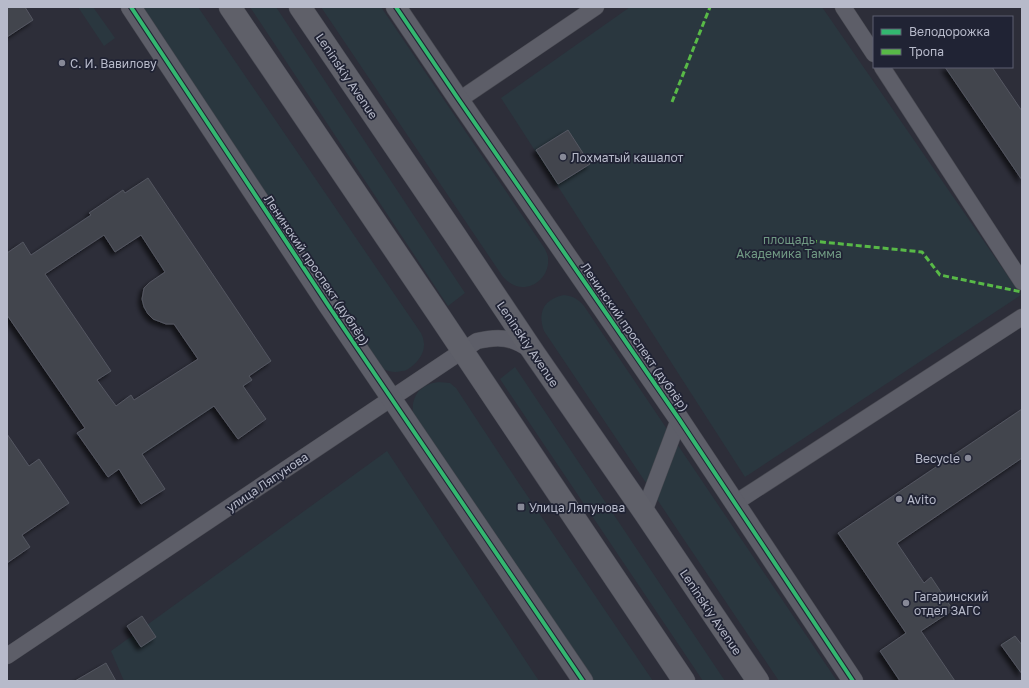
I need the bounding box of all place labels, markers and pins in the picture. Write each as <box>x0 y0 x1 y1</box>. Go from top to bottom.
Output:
place label: С. И. Вавилову <box>70 56 157 71</box>
marker: С. И. Вавилову <box>57 58 67 68</box>
place label: Лохматый кашалот <box>571 150 684 165</box>
marker: Лохматый кашалот <box>558 152 568 162</box>
place label: Becycle <box>915 451 960 466</box>
marker: Becycle <box>963 453 973 463</box>
place label: Avito <box>907 492 936 507</box>
marker: Avito <box>894 494 904 504</box>
place label: Улица Ляпунова <box>529 500 625 515</box>
marker: Улица Ляпунова <box>516 502 526 512</box>
place label: Гагаринский отдел ЗАГС <box>914 589 988 618</box>
marker: Гагаринский отдел ЗАГС <box>901 598 911 608</box>

